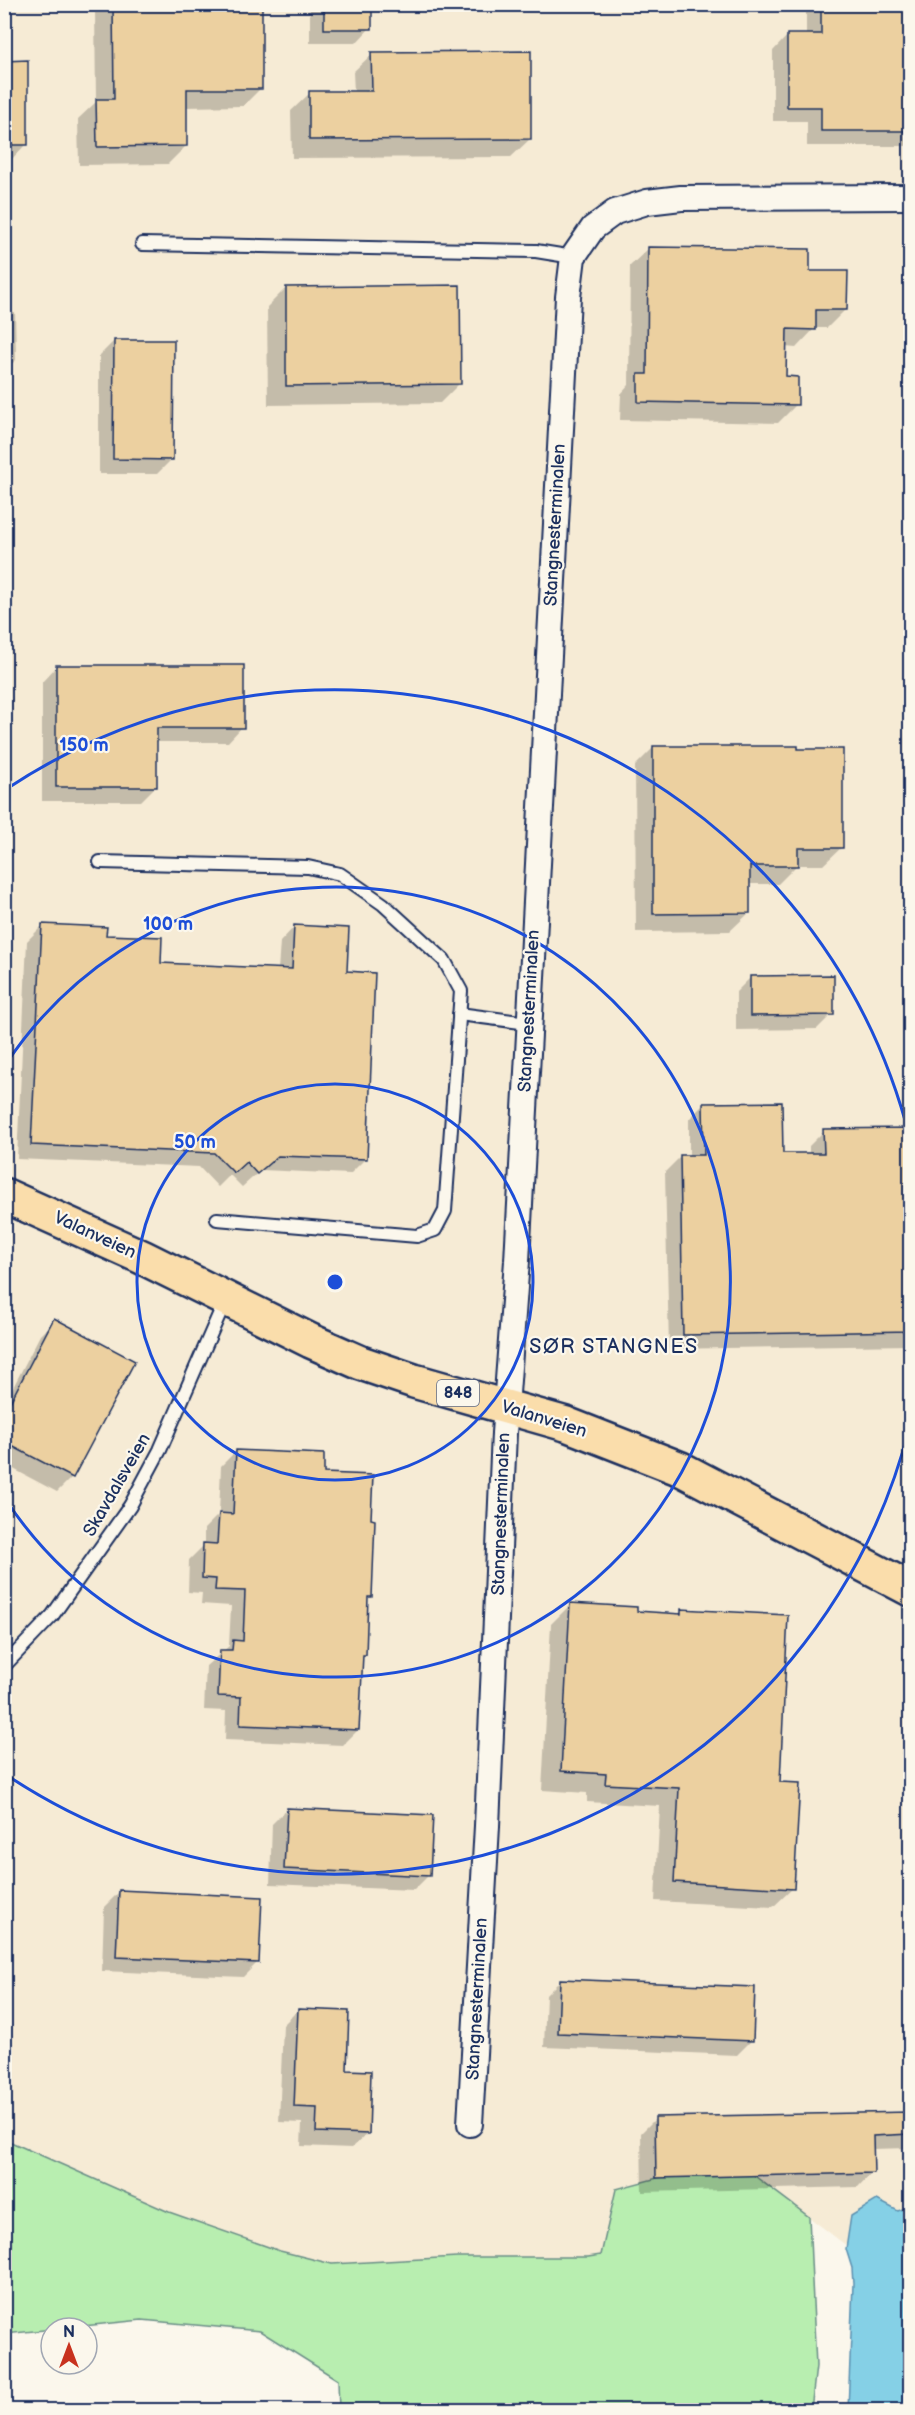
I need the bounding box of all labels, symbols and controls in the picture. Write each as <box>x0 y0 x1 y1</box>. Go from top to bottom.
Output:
street label: Stangnesterminalen <box>540 443 570 607</box>
text: 150 m <box>59 735 109 756</box>
text: 100 m <box>143 914 193 935</box>
street label: Stangnesterminalen <box>514 929 544 1093</box>
text: 50 m <box>174 1132 216 1153</box>
street label: Valanveien <box>51 1207 139 1263</box>
centre of rings <box>325 1272 345 1292</box>
district label: SØR STANGNES <box>529 1335 699 1359</box>
road number: 848 <box>437 1380 479 1406</box>
street label: Valanveien <box>499 1396 589 1442</box>
street label: Skavdalsveien <box>79 1430 155 1540</box>
street label: Stangnesterminalen <box>488 1432 514 1596</box>
street label: Stangnesterminalen <box>462 1917 492 2081</box>
north arrow <box>39 2316 99 2376</box>
text: N <box>63 2323 75 2342</box>

